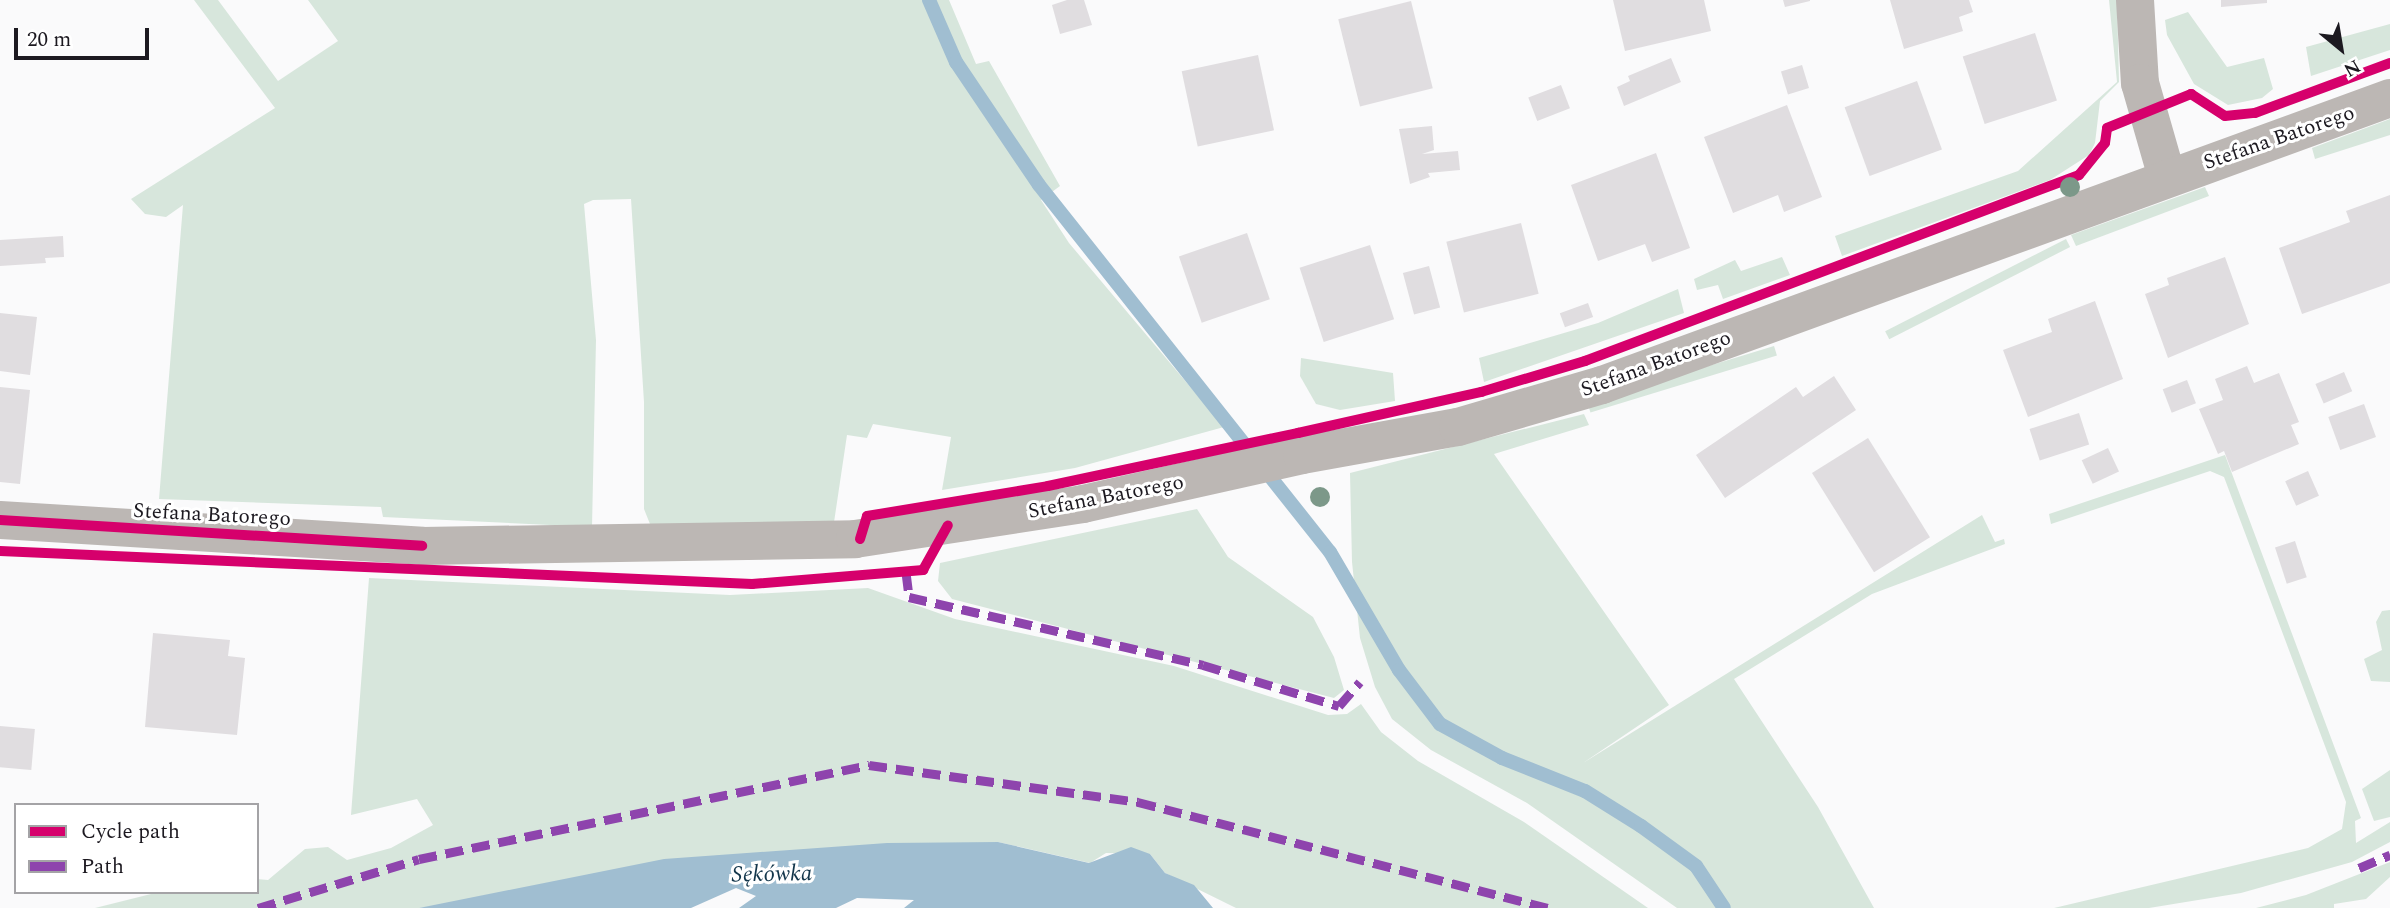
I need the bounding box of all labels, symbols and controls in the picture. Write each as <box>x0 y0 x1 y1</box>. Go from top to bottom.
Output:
scale bar <box>18 14 152 58</box>
north arrow <box>2306 14 2376 84</box>
text: 20 m <box>27 24 71 56</box>
text: N <box>2338 51 2366 84</box>
street label: Stefana Batorego <box>2200 100 2358 176</box>
street label: Stefana Batorego <box>1577 325 1735 403</box>
street label: Stefana Batorego <box>1026 470 1186 524</box>
street label: Stefana Batorego <box>132 498 292 532</box>
legend <box>14 803 259 894</box>
text: Cycle path <box>81 816 180 848</box>
text: Path <box>81 851 124 883</box>
water label: Sękówka <box>731 860 813 890</box>

